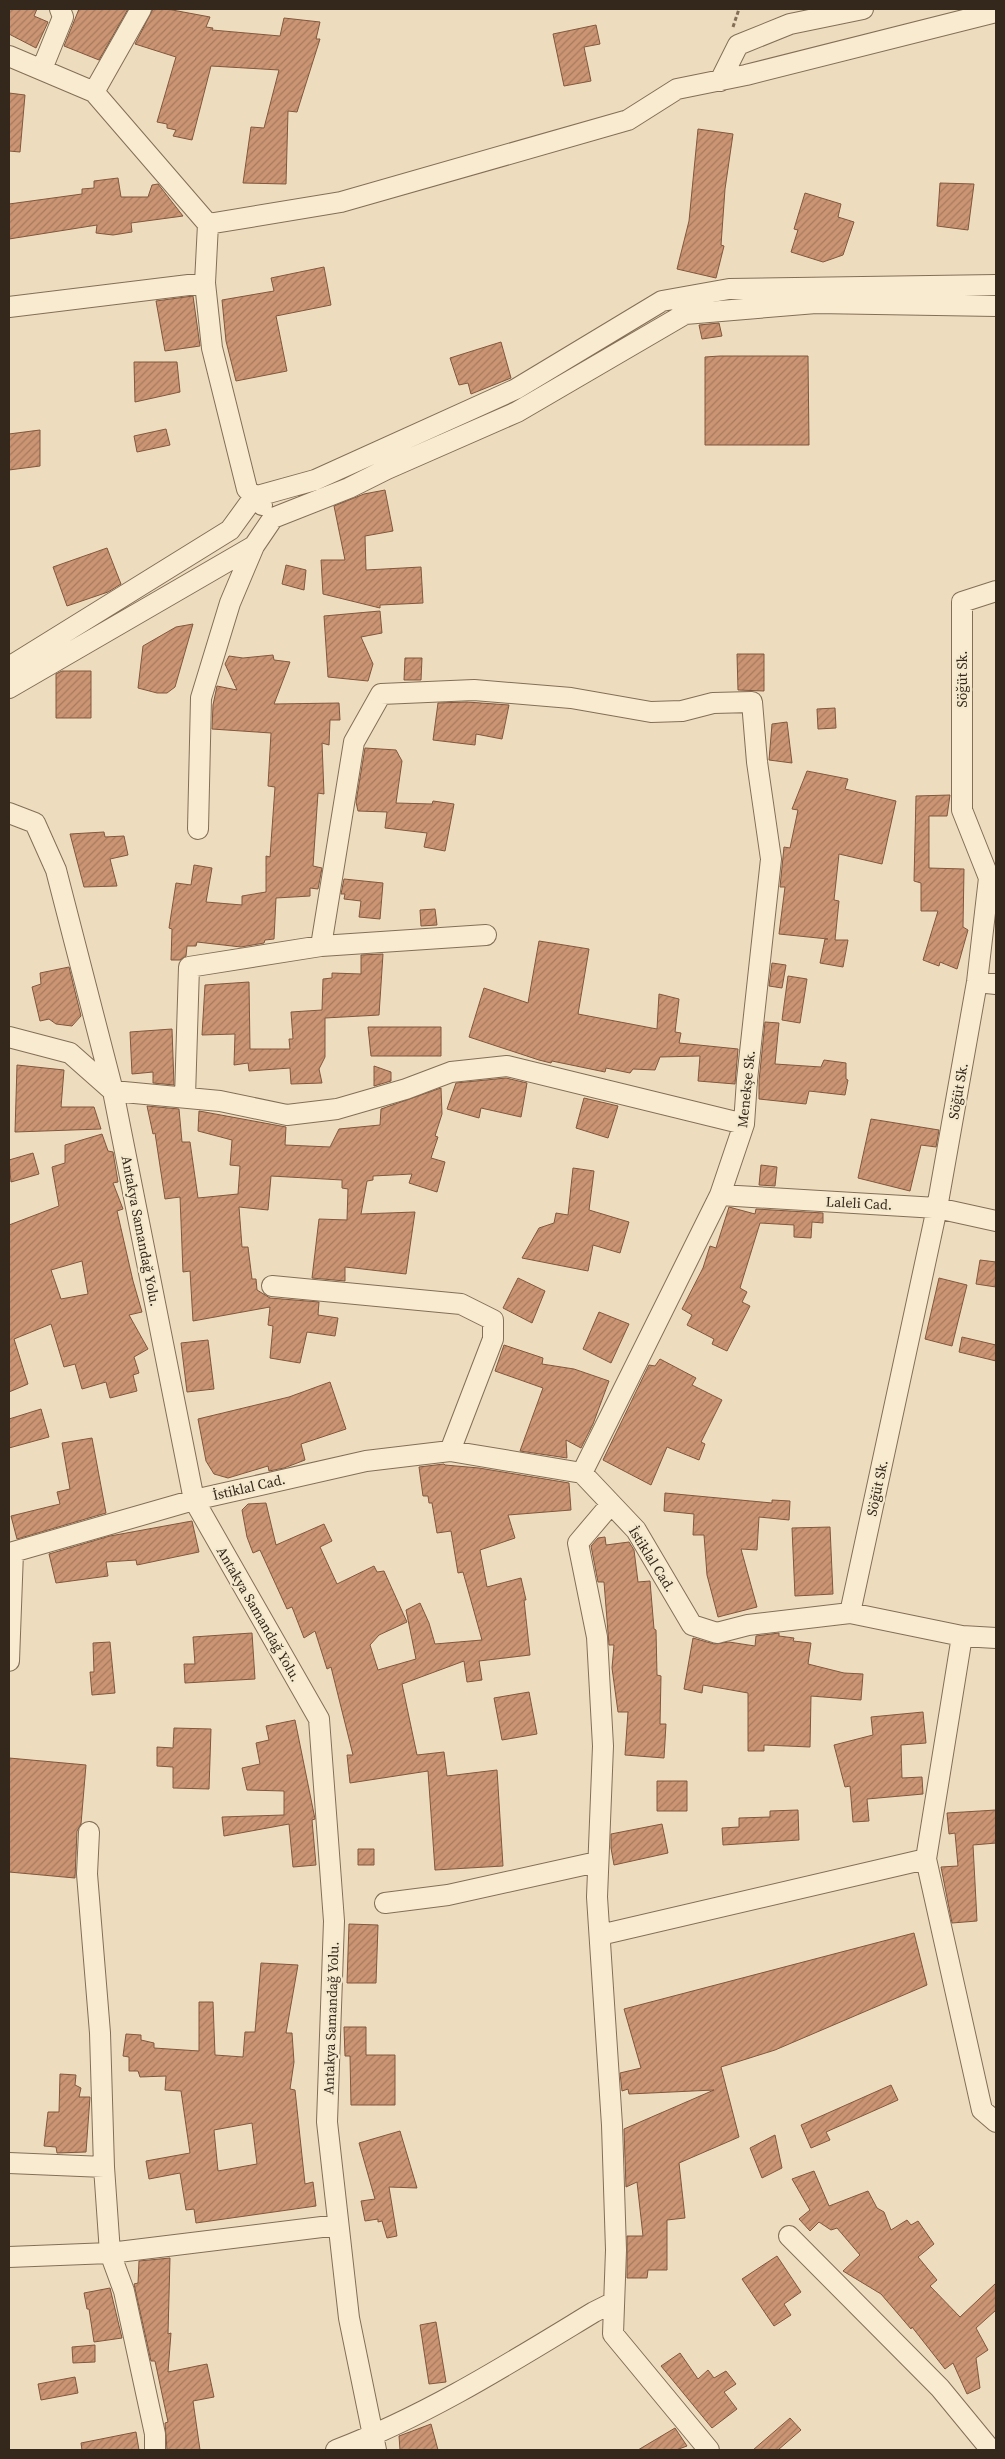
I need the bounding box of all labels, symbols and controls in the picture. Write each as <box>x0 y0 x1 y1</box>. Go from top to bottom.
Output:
street label: Söğüt Sk. <box>952 651 972 707</box>
street label: Menekşe Sk. <box>732 1049 760 1129</box>
street label: Söğüt Sk. <box>943 1061 973 1121</box>
street label: Antakya Samandağ Yolu. <box>117 1154 165 1308</box>
street label: Laleli Cad. <box>825 1191 893 1215</box>
street label: Söğüt Sk. <box>861 1458 893 1518</box>
street label: İstiklal Cad. <box>211 1469 287 1505</box>
street label: İstiklal Cad. <box>624 1522 680 1596</box>
street label: Antakya Samandağ Yolu. <box>212 1543 306 1685</box>
street label: Antakya Samandağ Yolu. <box>318 1941 344 2095</box>

